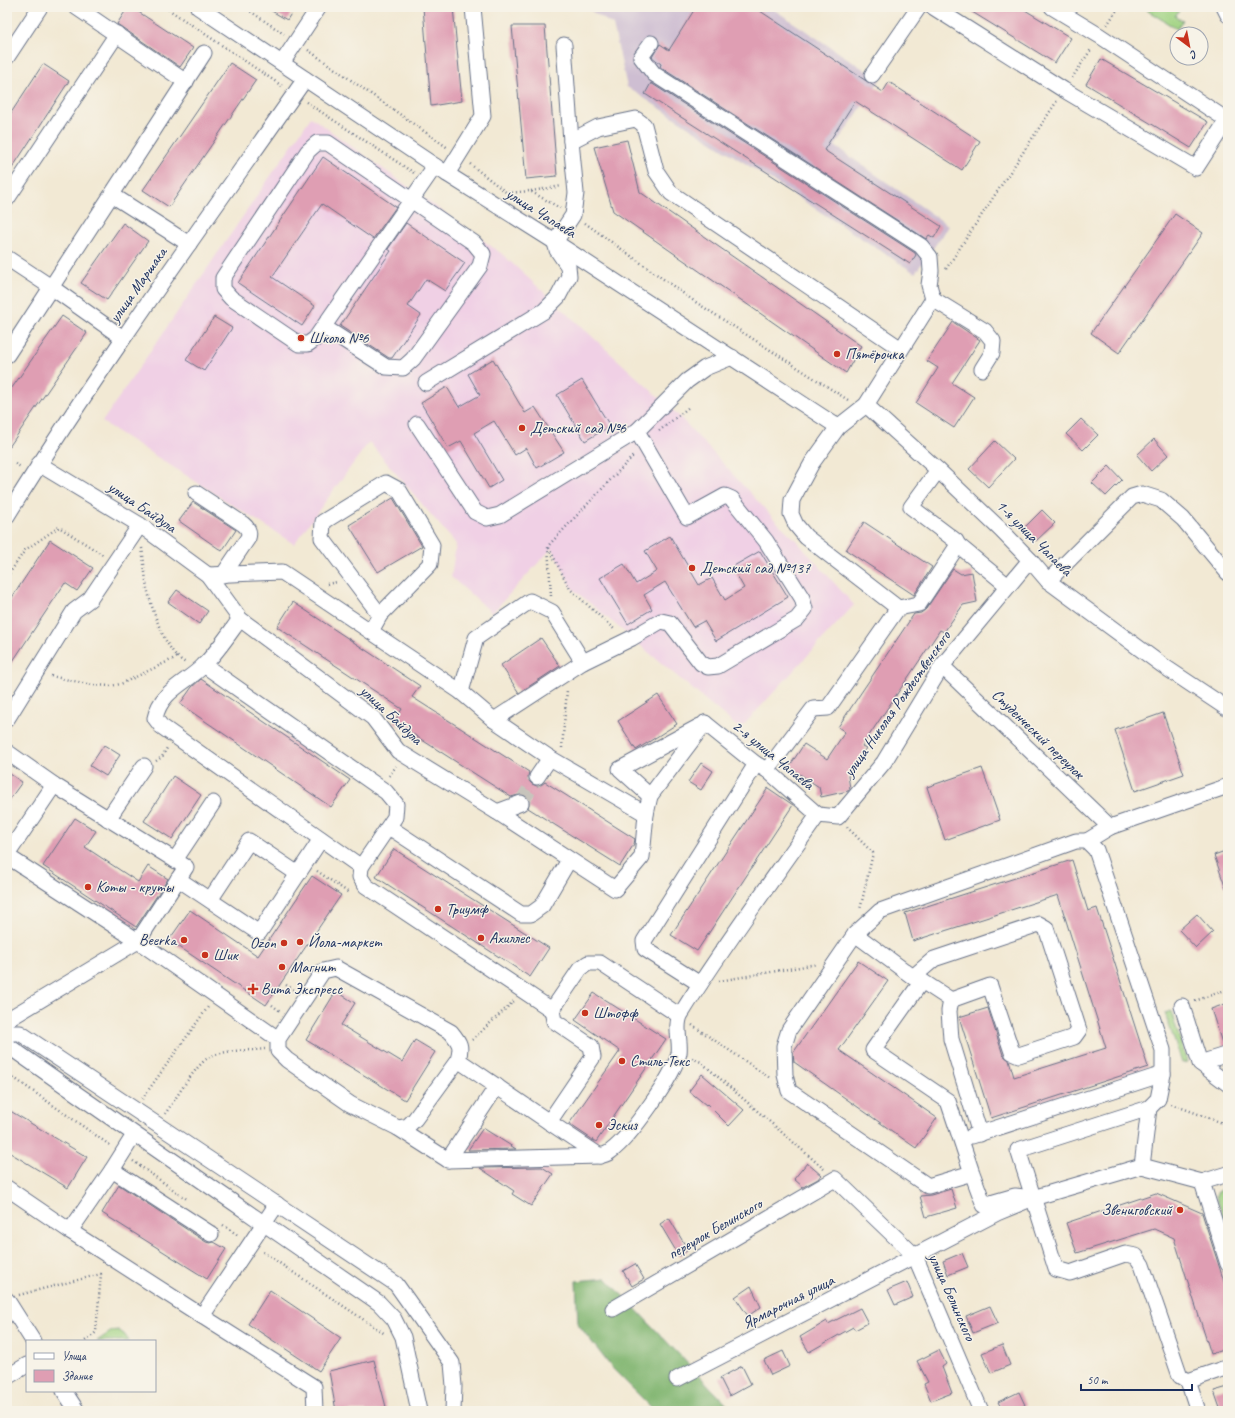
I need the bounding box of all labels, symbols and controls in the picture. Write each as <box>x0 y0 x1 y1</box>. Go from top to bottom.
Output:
north arrow <box>1169 26 1209 66</box>
text: С <box>1187 47 1200 63</box>
street label: улица Чапаева <box>501 183 581 243</box>
street label: улица Маршака <box>104 242 172 327</box>
place label: Школа №6 <box>309 328 369 348</box>
marker: Школа №6 <box>296 333 306 343</box>
place label: Пятёрочка <box>845 344 905 364</box>
marker: Пятёрочка <box>832 349 842 359</box>
place label: Детский сад №6 <box>530 418 627 438</box>
marker: Детский сад №6 <box>517 423 527 433</box>
street label: улица Байдула <box>103 476 181 538</box>
street label: 1-я улица Чапаева <box>992 496 1077 581</box>
place label: Детский сад №137 <box>700 558 811 578</box>
marker: Детский сад №137 <box>687 563 697 573</box>
street label: улица Николая Рождественского <box>838 626 956 782</box>
street label: улица Байдула <box>355 680 428 750</box>
street label: Студенческий переулок <box>988 685 1090 785</box>
street label: 2-я улица Чапаева <box>728 716 819 795</box>
place label: Коты - круты <box>96 877 175 897</box>
marker: Коты - круты <box>83 882 93 892</box>
place label: Триумф <box>446 899 490 919</box>
marker: Триумф <box>433 904 443 914</box>
place label: Ахиллес <box>489 928 531 948</box>
place label: Beerka <box>139 930 177 950</box>
place label: Йола-маркет <box>308 932 383 952</box>
place label: Ozon <box>250 933 277 953</box>
marker: Ахиллес <box>476 933 486 943</box>
marker: Beerka <box>179 935 189 945</box>
marker: Йола-маркет <box>295 937 305 947</box>
marker: Ozon <box>279 938 289 948</box>
place label: Шик <box>213 945 240 965</box>
marker: Шик <box>200 950 210 960</box>
place label: Магнит <box>290 957 337 977</box>
marker: Магнит <box>277 962 287 972</box>
place label: Вита Экспресс <box>261 979 344 999</box>
marker: Вита Экспресс <box>248 984 258 994</box>
place label: Штофф <box>593 1003 639 1023</box>
marker: Штофф <box>580 1008 590 1018</box>
place label: Стиль-Текс <box>630 1051 691 1071</box>
marker: Стиль-Текс <box>617 1056 627 1066</box>
place label: Эскиз <box>607 1115 638 1135</box>
marker: Эскиз <box>594 1120 604 1130</box>
street label: переулок Белинского <box>664 1193 768 1264</box>
place label: Звениговский <box>1101 1200 1173 1220</box>
marker: Звениговский <box>1175 1205 1185 1215</box>
street label: улица Белинского <box>923 1249 981 1345</box>
street label: Ярмарочная улица <box>739 1270 838 1334</box>
legend <box>26 1340 156 1392</box>
text: Улица <box>62 1348 87 1364</box>
scale bar <box>1081 1366 1192 1392</box>
text: Здание <box>62 1368 93 1384</box>
text: 50 m <box>1087 1372 1109 1388</box>

